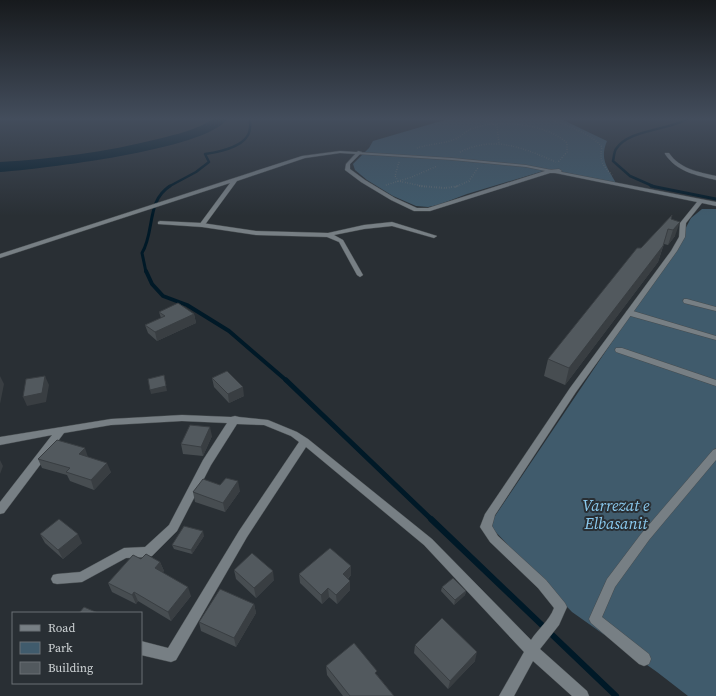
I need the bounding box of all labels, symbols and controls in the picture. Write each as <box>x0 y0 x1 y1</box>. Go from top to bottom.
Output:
park label: Varrezat e Elbasanit <box>582 494 650 534</box>
legend <box>12 612 142 684</box>
text: Road <box>48 620 75 636</box>
text: Park <box>48 640 73 656</box>
text: Building <box>48 660 93 676</box>

